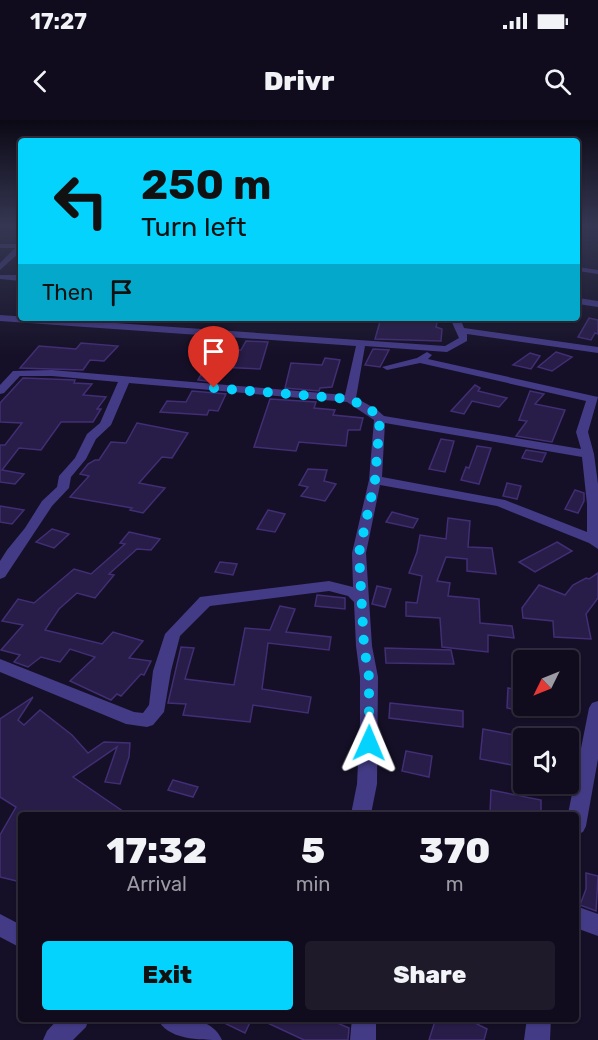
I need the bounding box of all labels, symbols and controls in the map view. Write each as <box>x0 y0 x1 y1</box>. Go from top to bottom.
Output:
text: 17:27 <box>30 8 87 35</box>
icon: back <box>24 65 57 98</box>
text: Drivr <box>264 65 334 97</box>
icon: search <box>541 65 574 98</box>
text: 250 m <box>141 160 271 210</box>
icon: left <box>42 162 120 240</box>
text: Turn left <box>141 211 246 243</box>
icon: arrive <box>105 276 138 309</box>
text: Then <box>42 279 93 306</box>
pin <box>188 326 239 388</box>
icon: arrive <box>197 335 230 368</box>
north arrow <box>513 650 579 716</box>
map controls <box>513 650 579 794</box>
position arrow <box>337 711 401 775</box>
button: sound <box>513 728 579 794</box>
text: 17:32 <box>107 829 207 872</box>
text: 5 <box>301 829 325 872</box>
text: 370 <box>419 829 490 872</box>
text: Arrival <box>127 872 187 896</box>
text: min <box>296 872 330 896</box>
text: m <box>446 872 464 896</box>
button: Exit <box>42 941 293 1010</box>
button: Share <box>305 941 555 1010</box>

